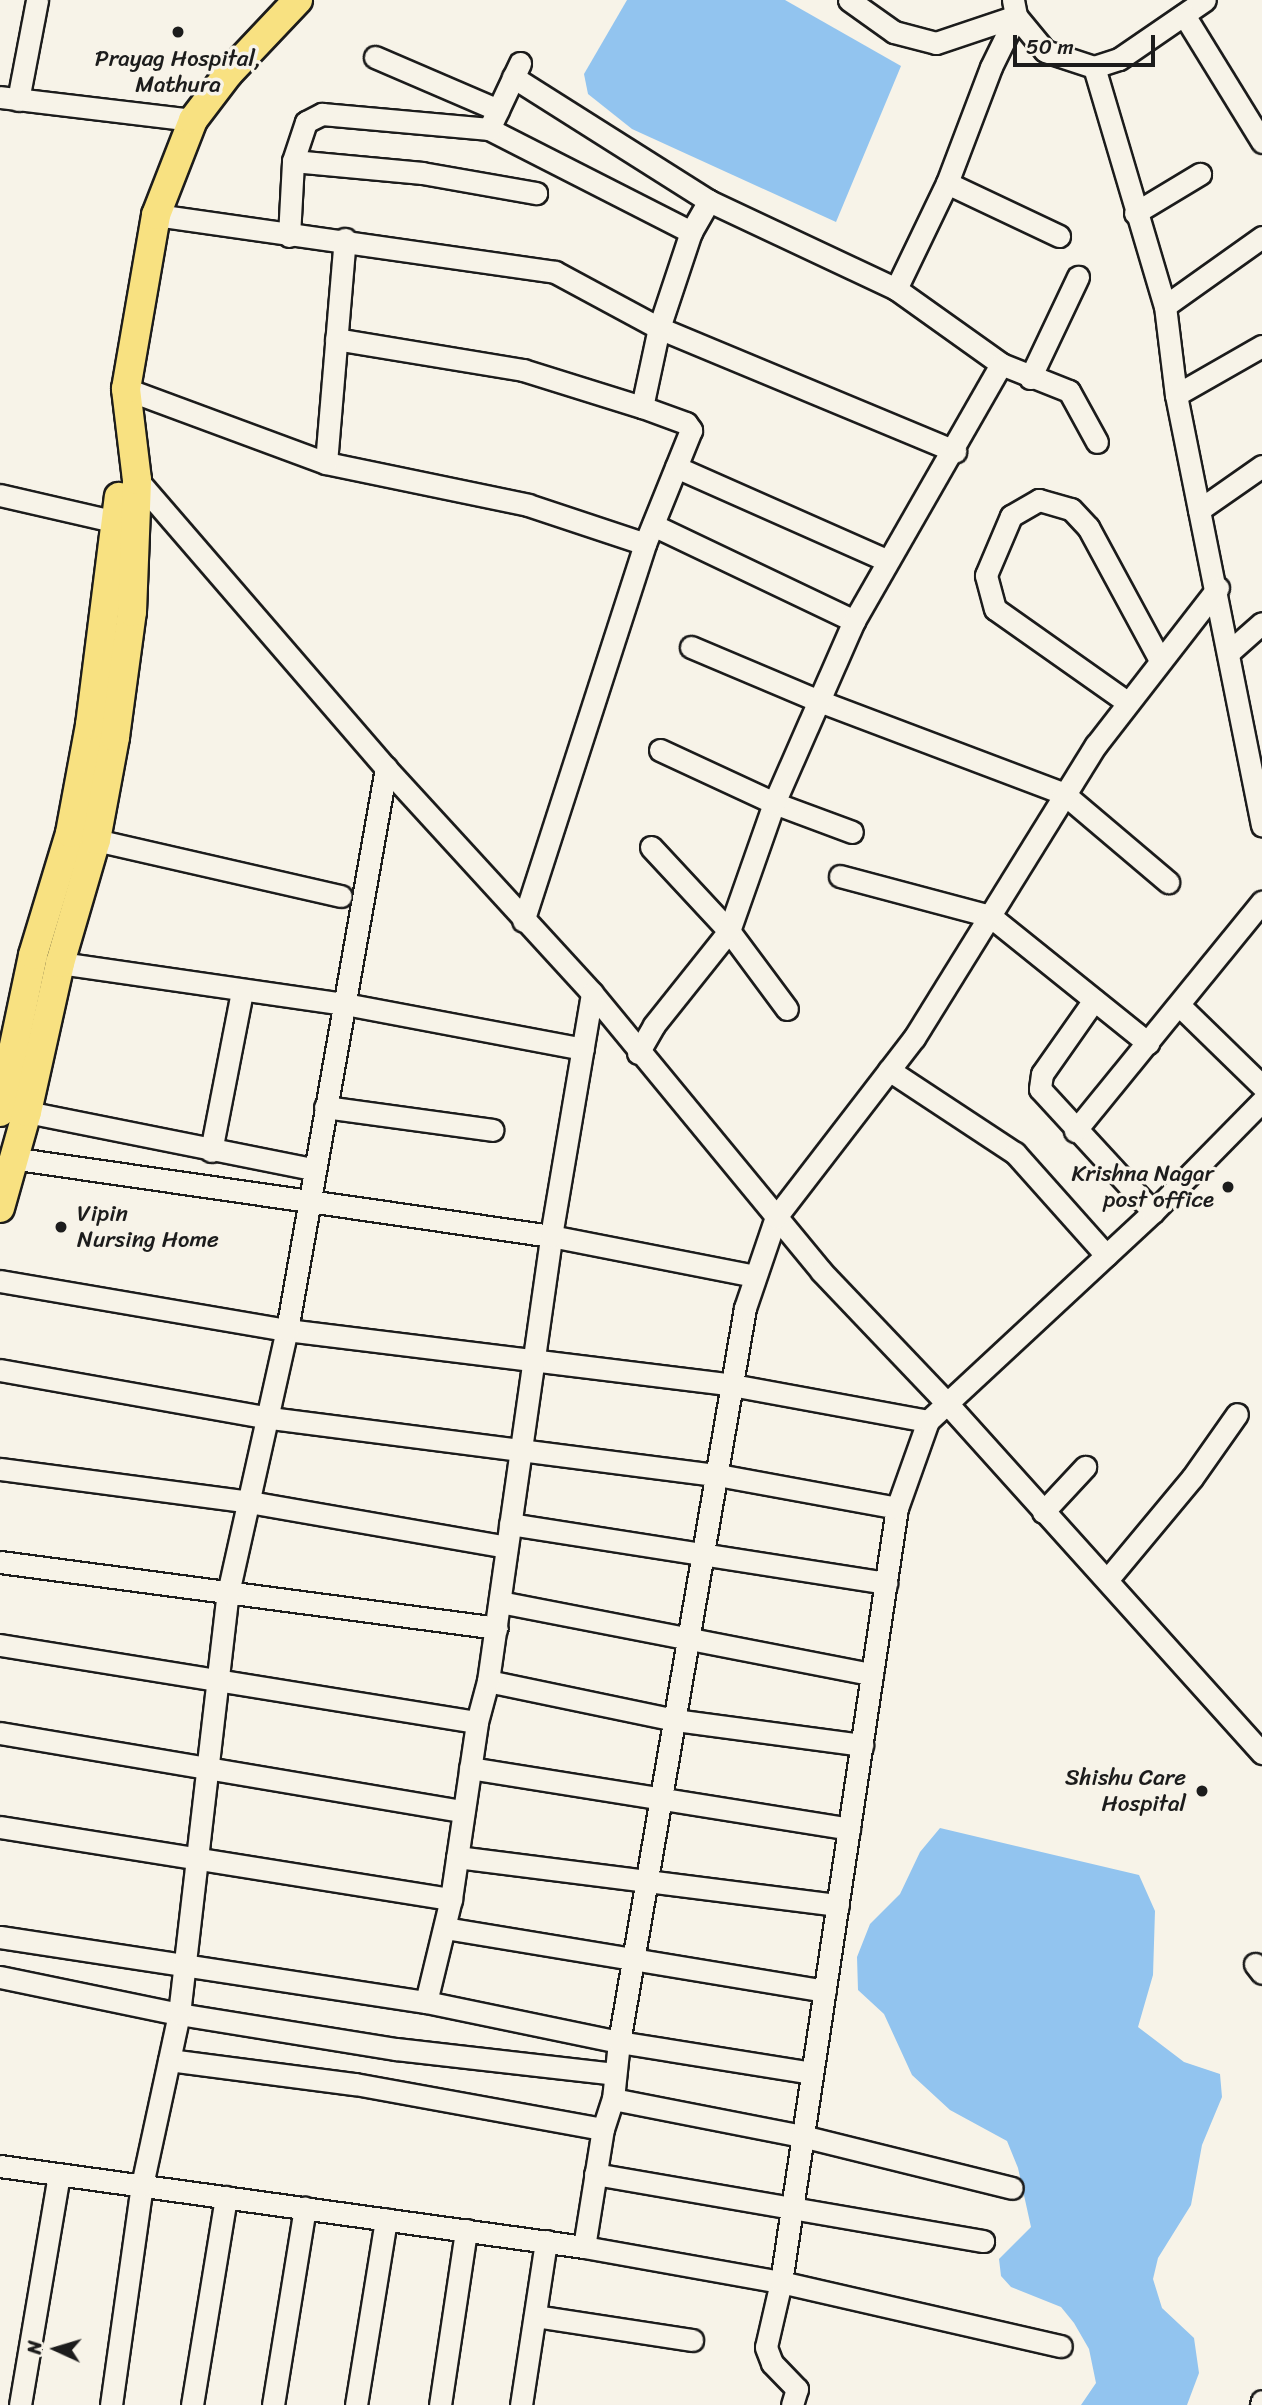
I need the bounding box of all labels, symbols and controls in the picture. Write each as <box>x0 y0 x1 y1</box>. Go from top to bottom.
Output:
scale bar <box>1017 21 1159 65</box>
marker: Prayag Hospital, Mathura <box>168 22 188 42</box>
text: 50 m <box>1026 28 1074 66</box>
place label: Prayag Hospital, Mathura <box>95 45 261 99</box>
place label: Krishna Nagar post office <box>1072 1160 1214 1214</box>
marker: Krishna Nagar post office <box>1220 1179 1236 1195</box>
place label: Vipin Nursing Home <box>77 1200 219 1254</box>
marker: Vipin Nursing Home <box>51 1217 71 1237</box>
place label: Shishu Care Hospital <box>1065 1764 1186 1818</box>
marker: Shishu Care Hospital <box>1192 1781 1212 1801</box>
north arrow <box>21 2314 91 2384</box>
text: N <box>18 2340 51 2355</box>

